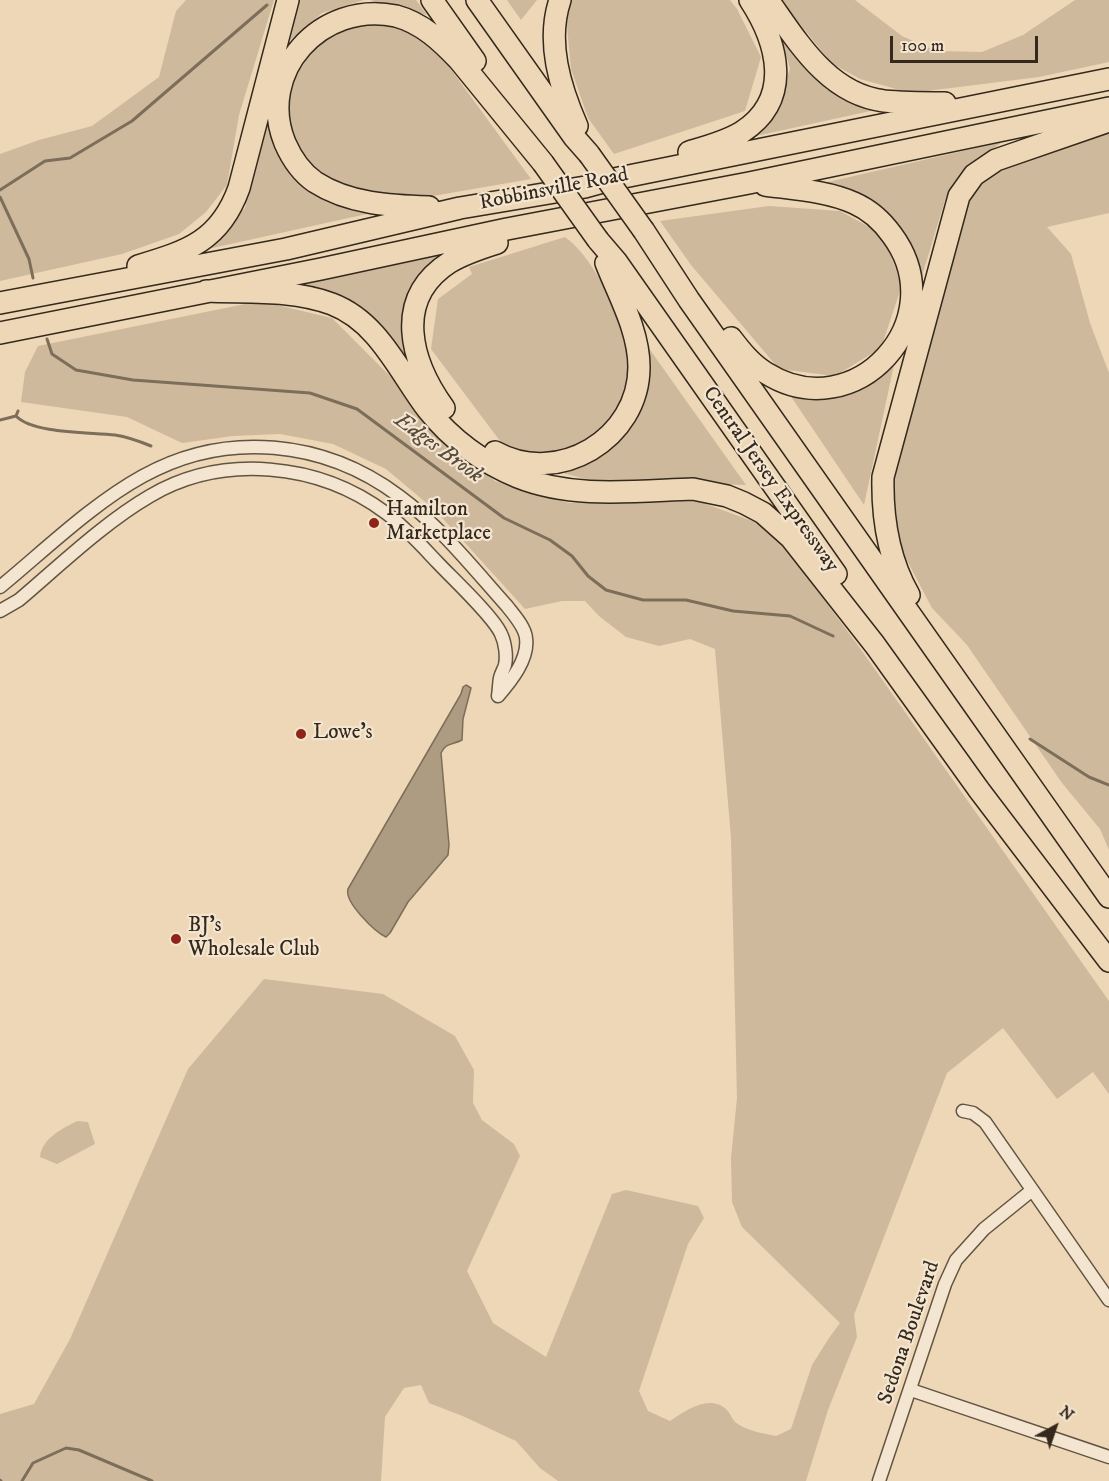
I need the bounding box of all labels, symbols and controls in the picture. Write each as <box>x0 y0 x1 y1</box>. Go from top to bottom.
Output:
scale bar <box>893 24 1042 62</box>
text: 100 m <box>901 35 944 57</box>
street label: Robbinsville Road <box>477 163 631 217</box>
street label: Central Jersey Expressway <box>696 382 844 578</box>
water label: Edges Brook <box>389 408 487 490</box>
place label: Hamilton Marketplace <box>386 498 491 548</box>
marker: Hamilton Marketplace <box>367 516 381 530</box>
place label: Lowe's <box>313 721 373 747</box>
marker: Lowe's <box>294 727 308 741</box>
place label: BJ's Wholesale Club <box>188 914 319 964</box>
marker: BJ's Wholesale Club <box>169 932 183 946</box>
street label: Sedona Boulevard <box>874 1258 946 1408</box>
north arrow <box>1025 1397 1085 1457</box>
text: N <box>1055 1401 1078 1425</box>

